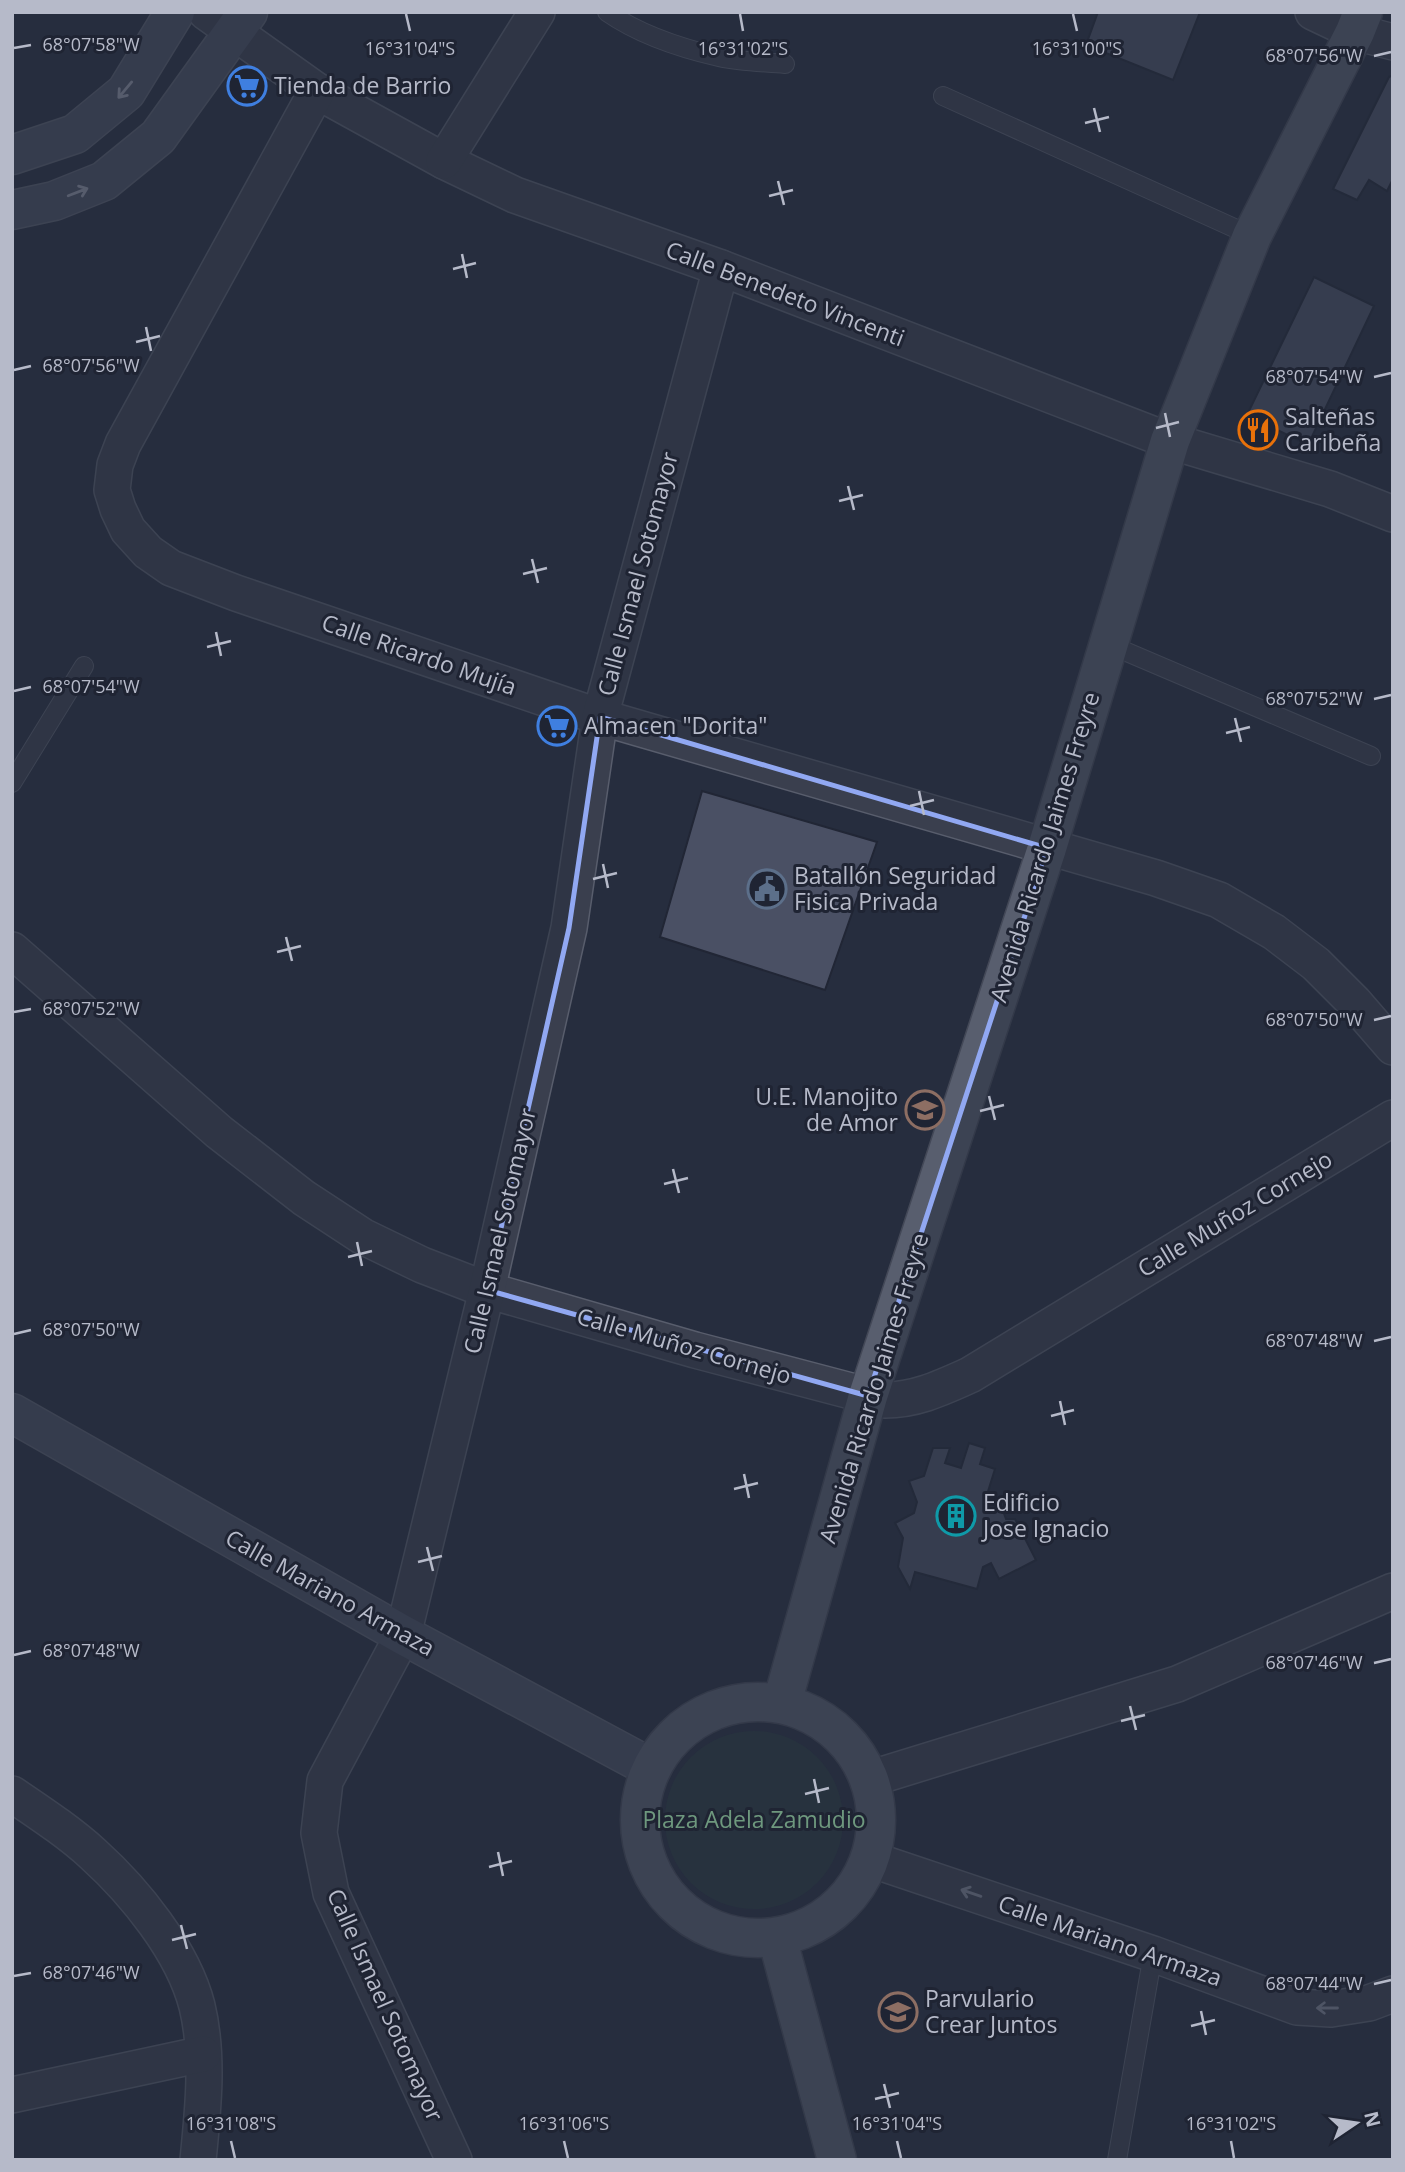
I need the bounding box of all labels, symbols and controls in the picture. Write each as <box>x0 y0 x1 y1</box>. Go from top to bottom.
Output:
text: 68°07'58"W <box>42 32 140 56</box>
text: 16°31'04"S <box>365 36 455 60</box>
text: 16°31'02"S <box>698 36 788 60</box>
text: 16°31'00"S <box>1032 36 1122 60</box>
text: 68°07'56"W <box>1265 43 1363 67</box>
supermarket icon: Tienda de Barrio <box>226 65 268 107</box>
place label: Tienda de Barrio <box>274 69 451 101</box>
one-way arrow <box>117 81 133 99</box>
one-way arrow <box>66 184 88 197</box>
street label: Calle Benedeto Vincenti <box>661 233 909 353</box>
text: 68°07'56"W <box>42 353 140 377</box>
text: 68°07'54"W <box>1265 364 1363 388</box>
place label: Salteñas Caribeña <box>1285 400 1381 458</box>
restaurant icon: Salteñas Caribeña <box>1237 409 1279 451</box>
street label: Calle Ismael Sotomayor <box>589 448 685 699</box>
street label: Calle Ricardo Mujía <box>318 606 521 702</box>
text: 68°07'54"W <box>42 674 140 698</box>
text: 68°07'52"W <box>1265 686 1363 710</box>
street label: Avenida Ricardo Jaimes Freyre <box>982 688 1107 1006</box>
supermarket icon: Almacen "Dorita" <box>536 705 578 747</box>
place label: Almacen "Dorita" <box>584 709 767 741</box>
place label: Batallón Seguridad Fisica Privada <box>794 859 996 917</box>
public building icon: Batallón Seguridad Fisica Privada <box>746 868 788 910</box>
text: 68°07'52"W <box>42 996 140 1020</box>
text: 68°07'50"W <box>1265 1007 1363 1031</box>
place label: U.E. Manojito de Amor <box>755 1080 899 1138</box>
school or university icon: U.E. Manojito de Amor <box>904 1089 946 1131</box>
street label: Calle Ismael Sotomayor <box>455 1104 543 1357</box>
street label: Calle Muñoz Cornejo <box>1131 1142 1338 1284</box>
street label: Avenida Ricardo Jaimes Freyre <box>811 1229 936 1547</box>
street label: Calle Muñoz Cornejo <box>573 1299 795 1391</box>
text: 68°07'50"W <box>42 1317 140 1341</box>
text: 68°07'48"W <box>1265 1328 1363 1352</box>
place label: Edificio Jose Ignacio <box>981 1486 1109 1544</box>
building icon: Edificio Jose Ignacio <box>935 1495 977 1537</box>
street label: Calle Mariano Armaza <box>220 1521 441 1663</box>
text: 68°07'48"W <box>42 1638 140 1662</box>
text: 68°07'46"W <box>1265 1650 1363 1674</box>
park label: Plaza Adela Zamudio <box>642 1803 866 1835</box>
street label: Calle Ismael Sotomayor <box>320 1883 452 2126</box>
one-way arrow <box>961 1886 983 1898</box>
street label: Calle Mariano Armaza <box>994 1887 1227 1993</box>
text: 68°07'46"W <box>42 1960 140 1984</box>
text: 68°07'44"W <box>1265 1971 1363 1995</box>
place label: Parvulario Crear Juntos <box>925 1982 1057 2040</box>
school or university icon: Parvulario Crear Juntos <box>877 1991 919 2033</box>
one-way arrow <box>1315 2001 1338 2015</box>
north arrow <box>1321 2088 1391 2158</box>
text: N <box>1358 2109 1387 2130</box>
text: 16°31'08"S <box>186 2111 276 2135</box>
text: 16°31'06"S <box>519 2111 609 2135</box>
text: 16°31'04"S <box>852 2111 942 2135</box>
text: 16°31'02"S <box>1186 2111 1276 2135</box>

